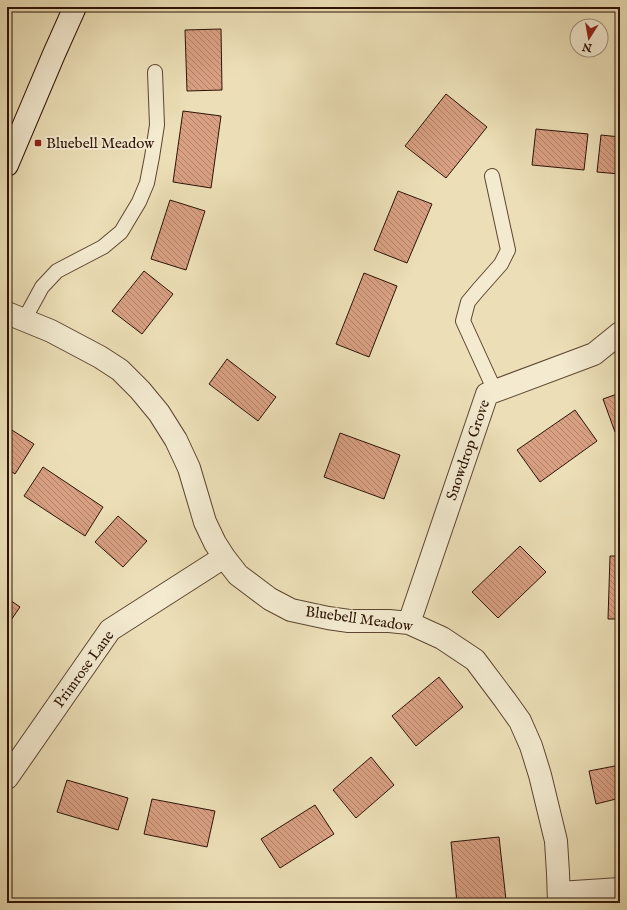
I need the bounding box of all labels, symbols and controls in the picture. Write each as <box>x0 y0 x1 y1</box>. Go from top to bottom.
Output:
north arrow <box>569 18 609 58</box>
text: N <box>581 39 594 55</box>
place label: Bluebell Meadow <box>46 134 155 153</box>
marker: Bluebell Meadow <box>33 138 43 148</box>
street label: Snowdrop Grove <box>442 397 494 503</box>
street label: Bluebell Meadow <box>304 602 415 636</box>
street label: Primrose Lane <box>50 627 118 711</box>

